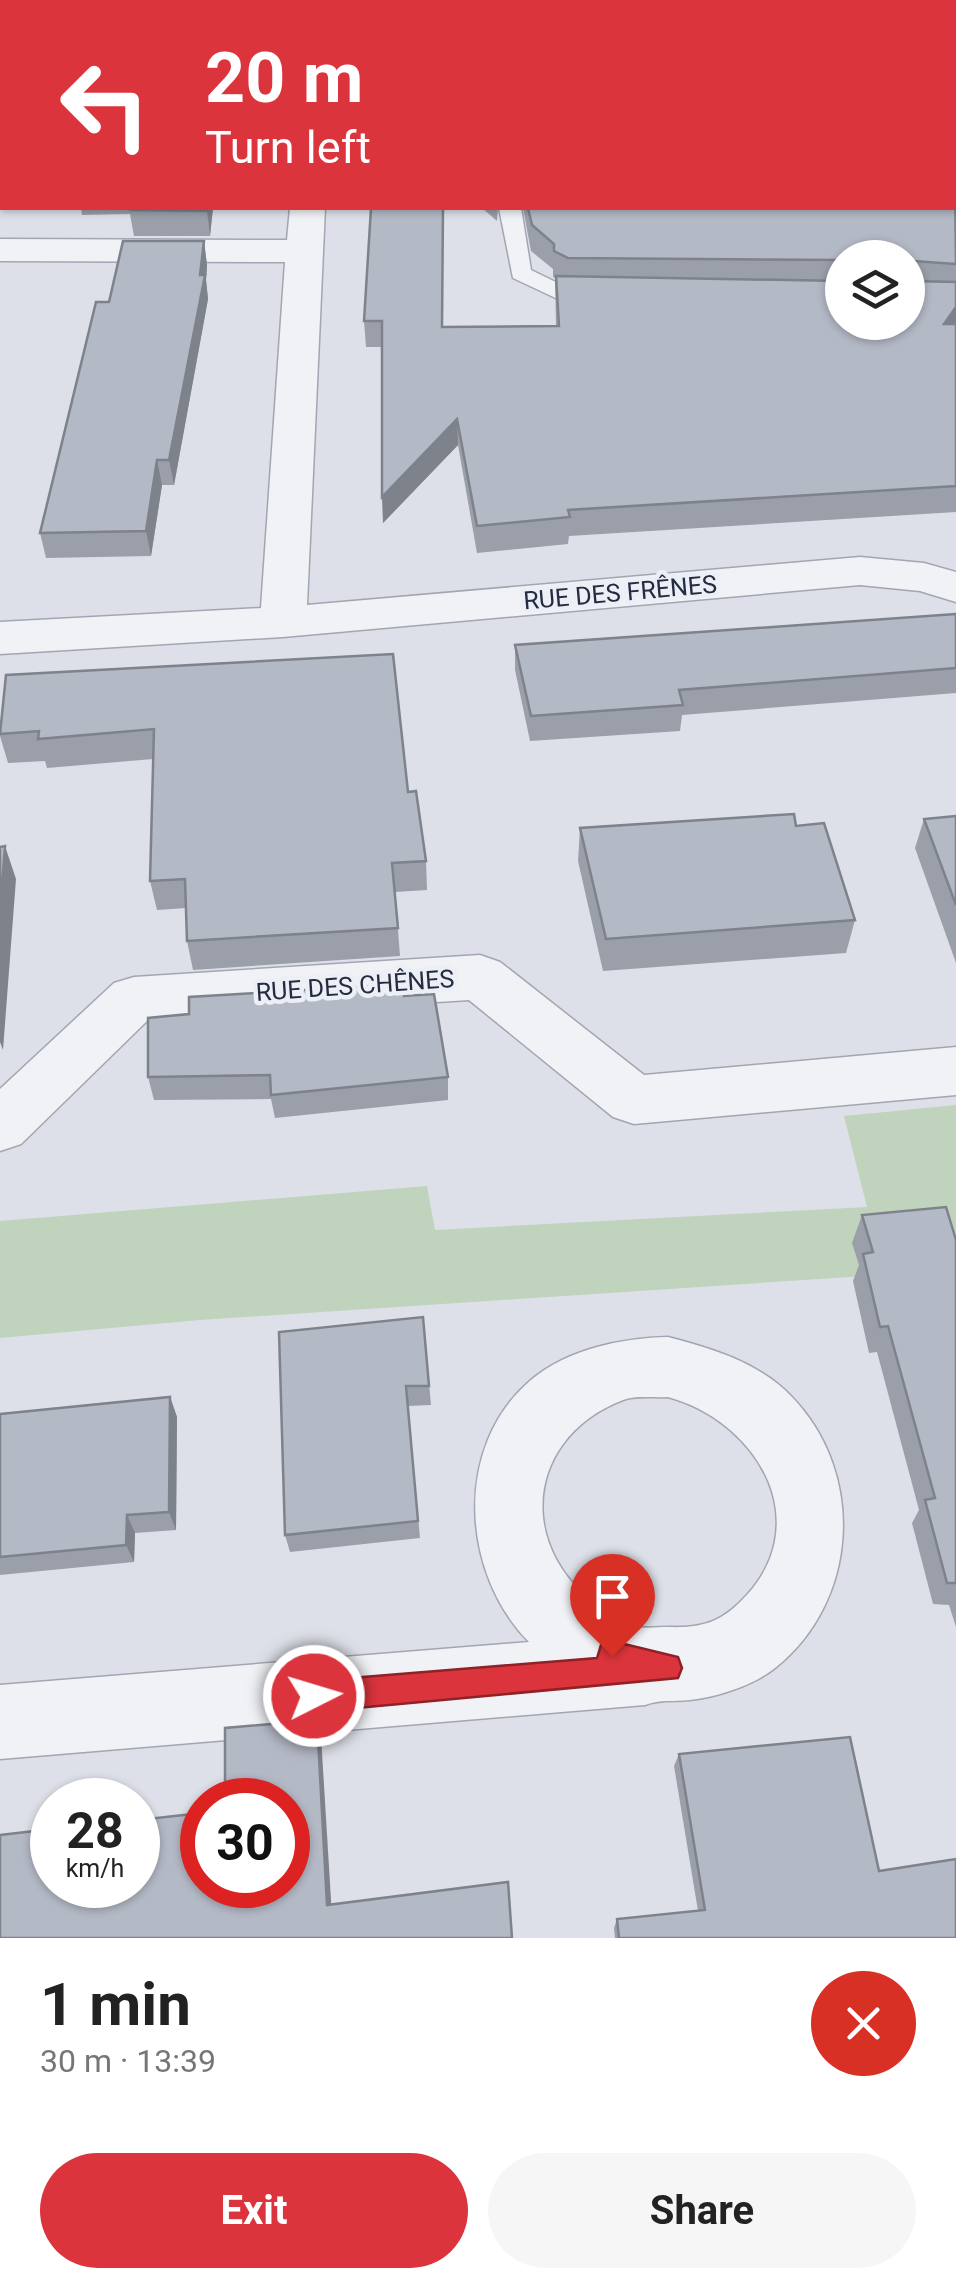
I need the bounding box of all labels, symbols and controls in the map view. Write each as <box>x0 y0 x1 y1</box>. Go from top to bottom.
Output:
text: 20 m <box>205 37 363 119</box>
icon: left <box>40 40 170 170</box>
text: Turn left <box>205 121 371 174</box>
map controls <box>825 240 925 340</box>
button: layers <box>825 240 925 340</box>
street label: RUE DES FRÊNES <box>522 569 718 615</box>
street label: RUE DES CHÊNES <box>255 963 455 1007</box>
pin <box>570 1554 655 1657</box>
icon: arrive <box>585 1569 640 1624</box>
position arrow <box>262 1644 366 1748</box>
speed limit sign: 30 <box>180 1778 310 1908</box>
text: 28 <box>66 1802 124 1860</box>
text: km/h <box>66 1854 124 1883</box>
text: 1 min <box>40 1969 191 2040</box>
button: close <box>811 1971 916 2076</box>
text: 30 m · 13:39 <box>40 2042 216 2080</box>
button: Exit <box>40 2153 468 2268</box>
button: Share <box>488 2153 916 2268</box>

